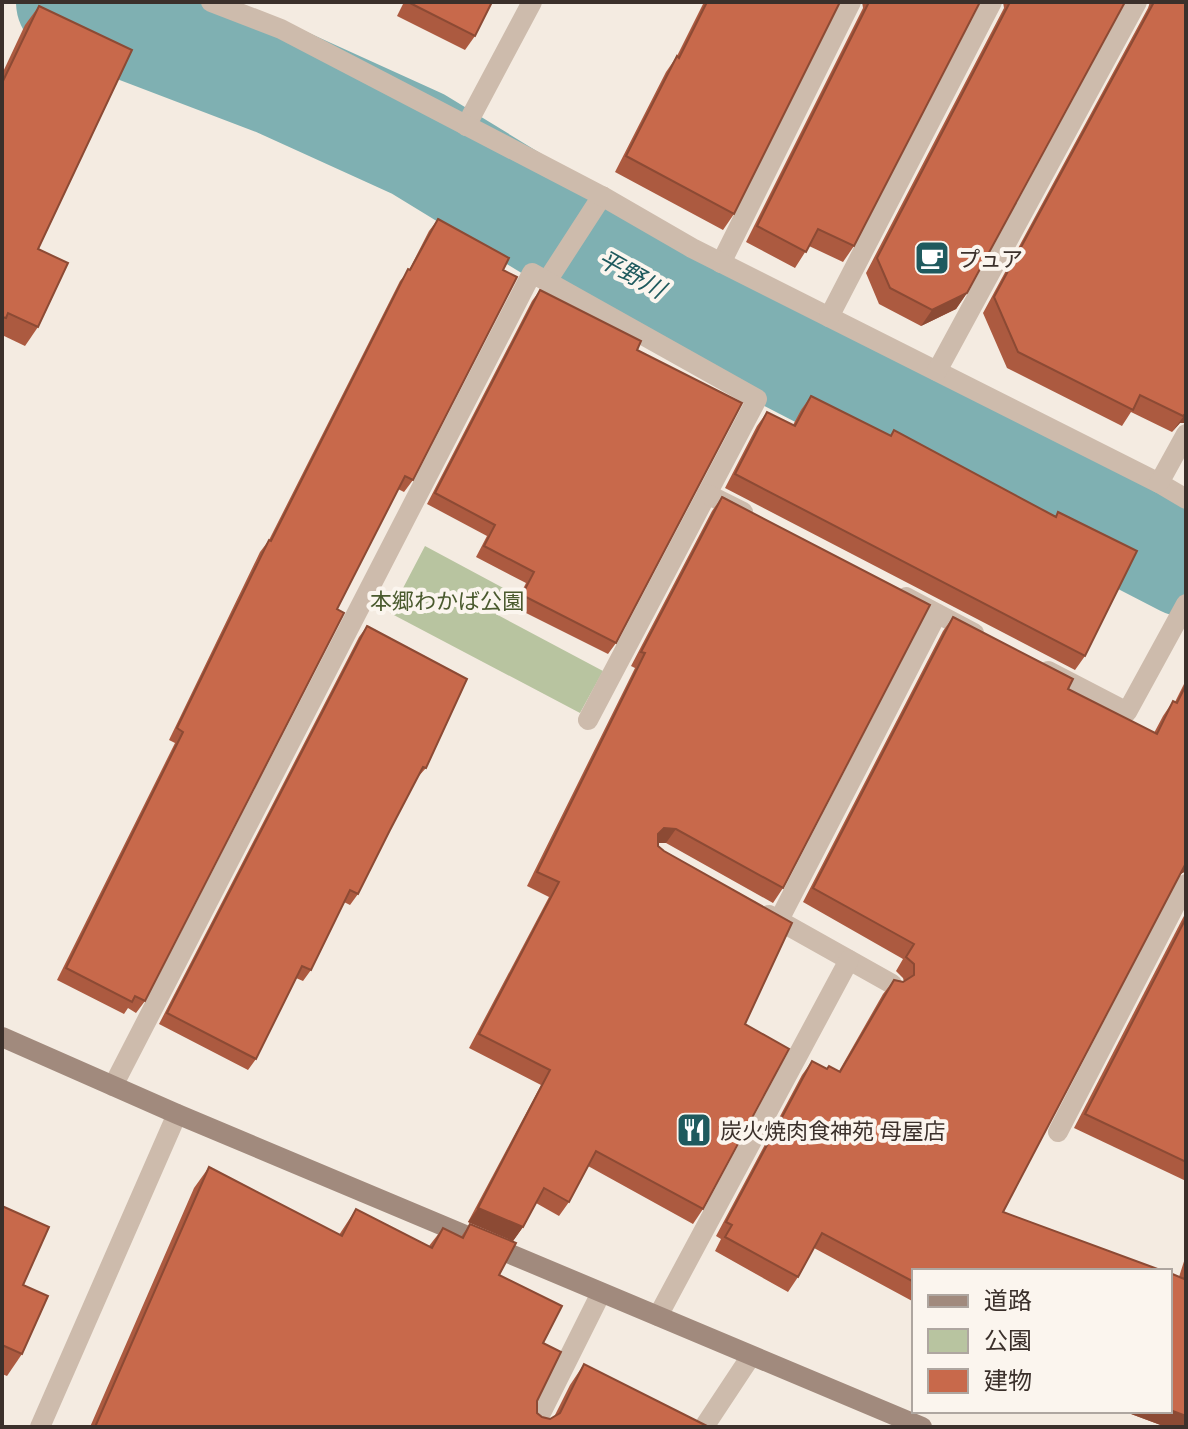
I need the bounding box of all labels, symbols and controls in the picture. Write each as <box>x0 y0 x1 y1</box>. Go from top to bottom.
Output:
cafe icon: プュア <box>913 239 951 277</box>
water label: 平野川 <box>593 241 674 306</box>
place label: プュア <box>958 243 1023 273</box>
park label: 本郷わかば公園 <box>370 585 524 615</box>
restaurant icon: 炭火焼肉食神苑 母屋店 <box>675 1111 713 1149</box>
place label: 炭火焼肉食神苑 母屋店 <box>720 1115 946 1145</box>
legend <box>912 1269 1172 1413</box>
text: 道路 <box>984 1283 1032 1316</box>
text: 公園 <box>984 1323 1032 1356</box>
text: 建物 <box>984 1363 1032 1396</box>

